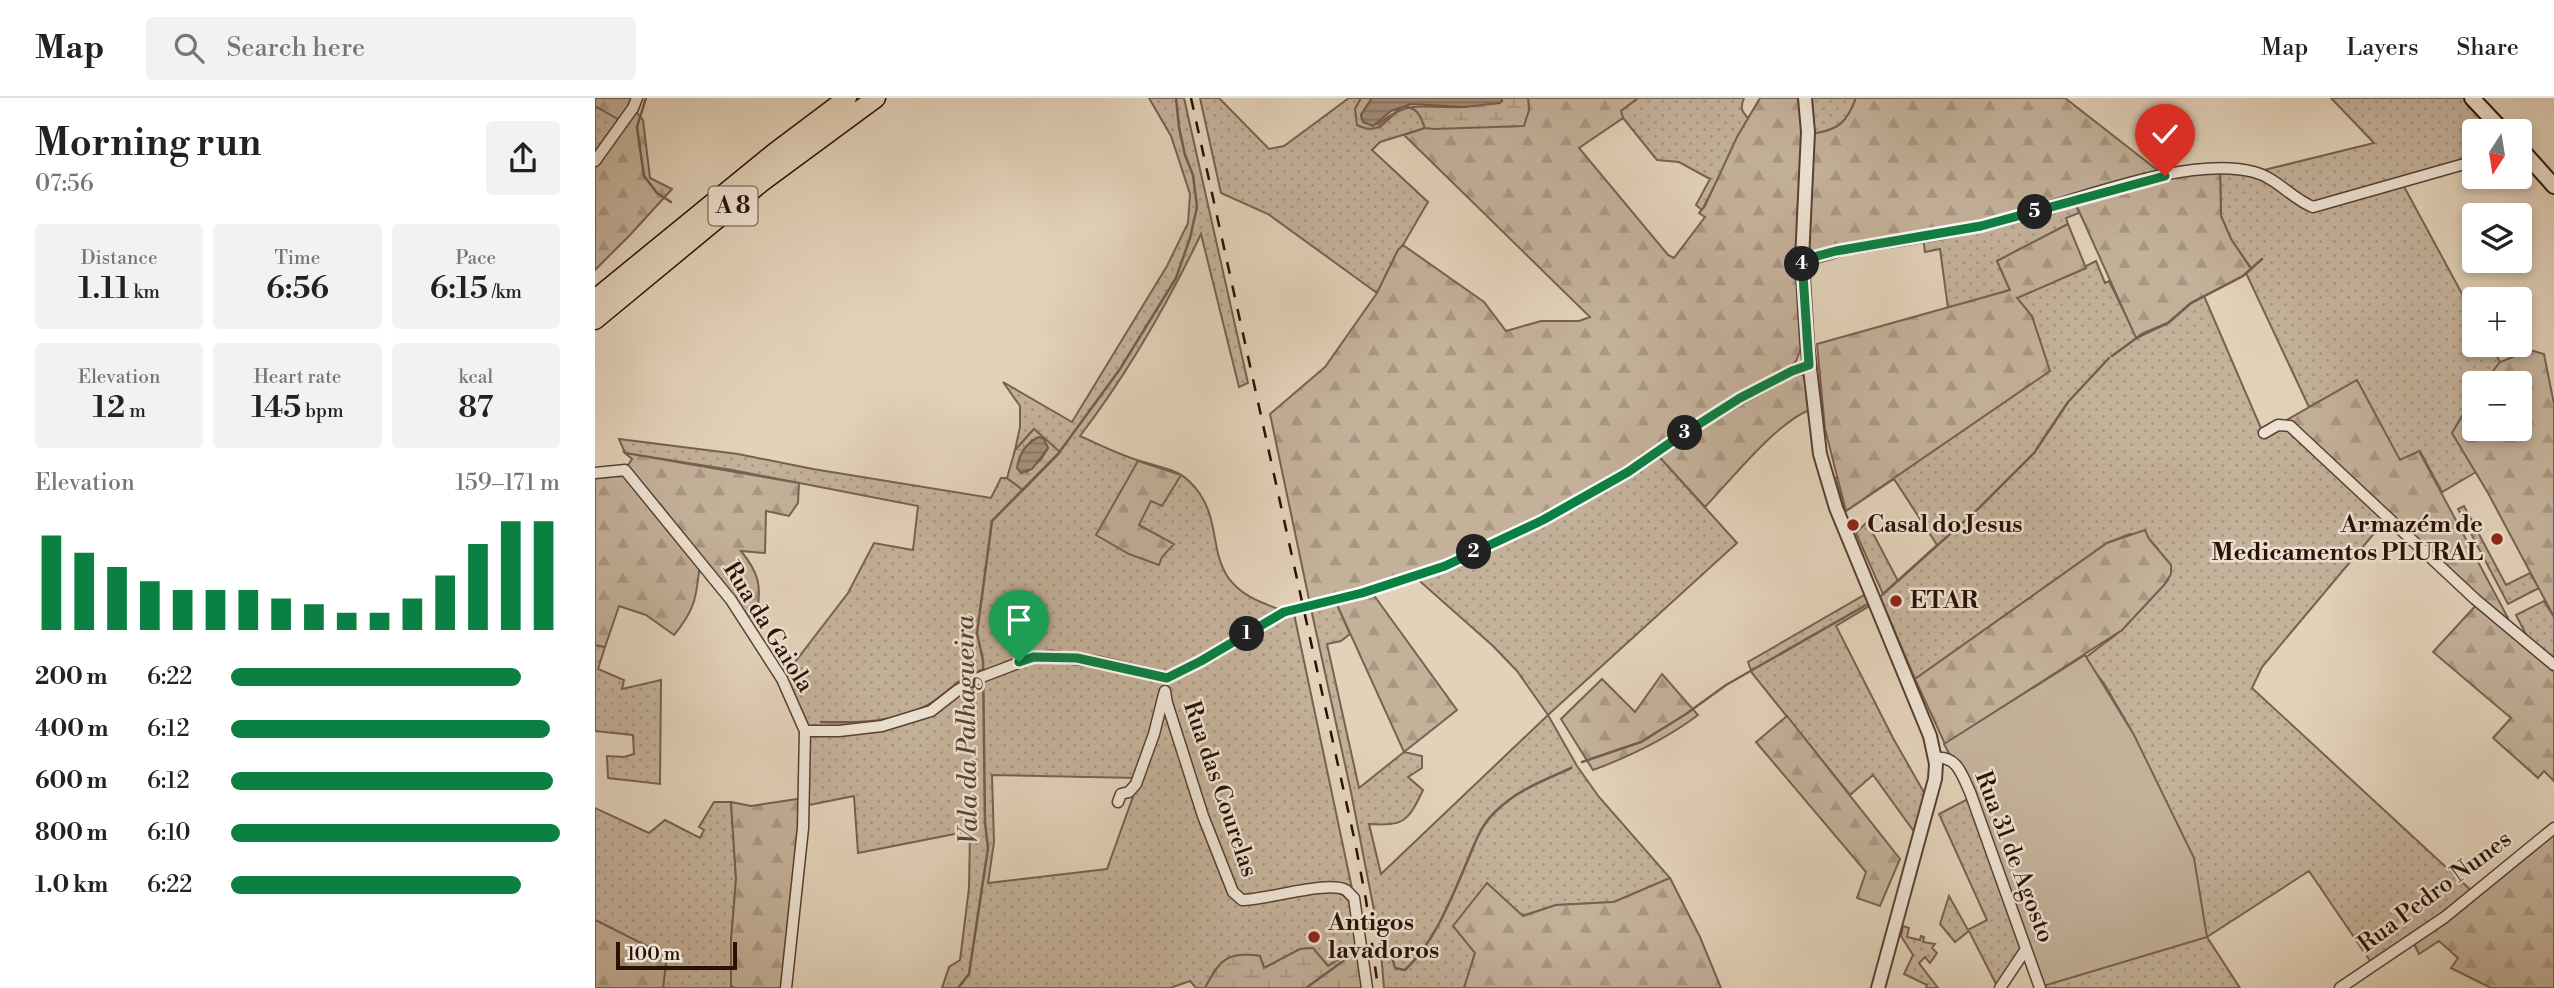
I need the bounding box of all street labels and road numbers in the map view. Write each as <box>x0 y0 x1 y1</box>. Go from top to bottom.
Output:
road number: A 8 <box>709 186 757 226</box>
street label: Rua da Gaiola <box>716 556 821 699</box>
street label: Rua das Courelas <box>1176 697 1264 881</box>
street label: Rua 31 de Agosto <box>1967 767 2061 947</box>
street label: Rua Pedro Nunes <box>2352 824 2518 960</box>

